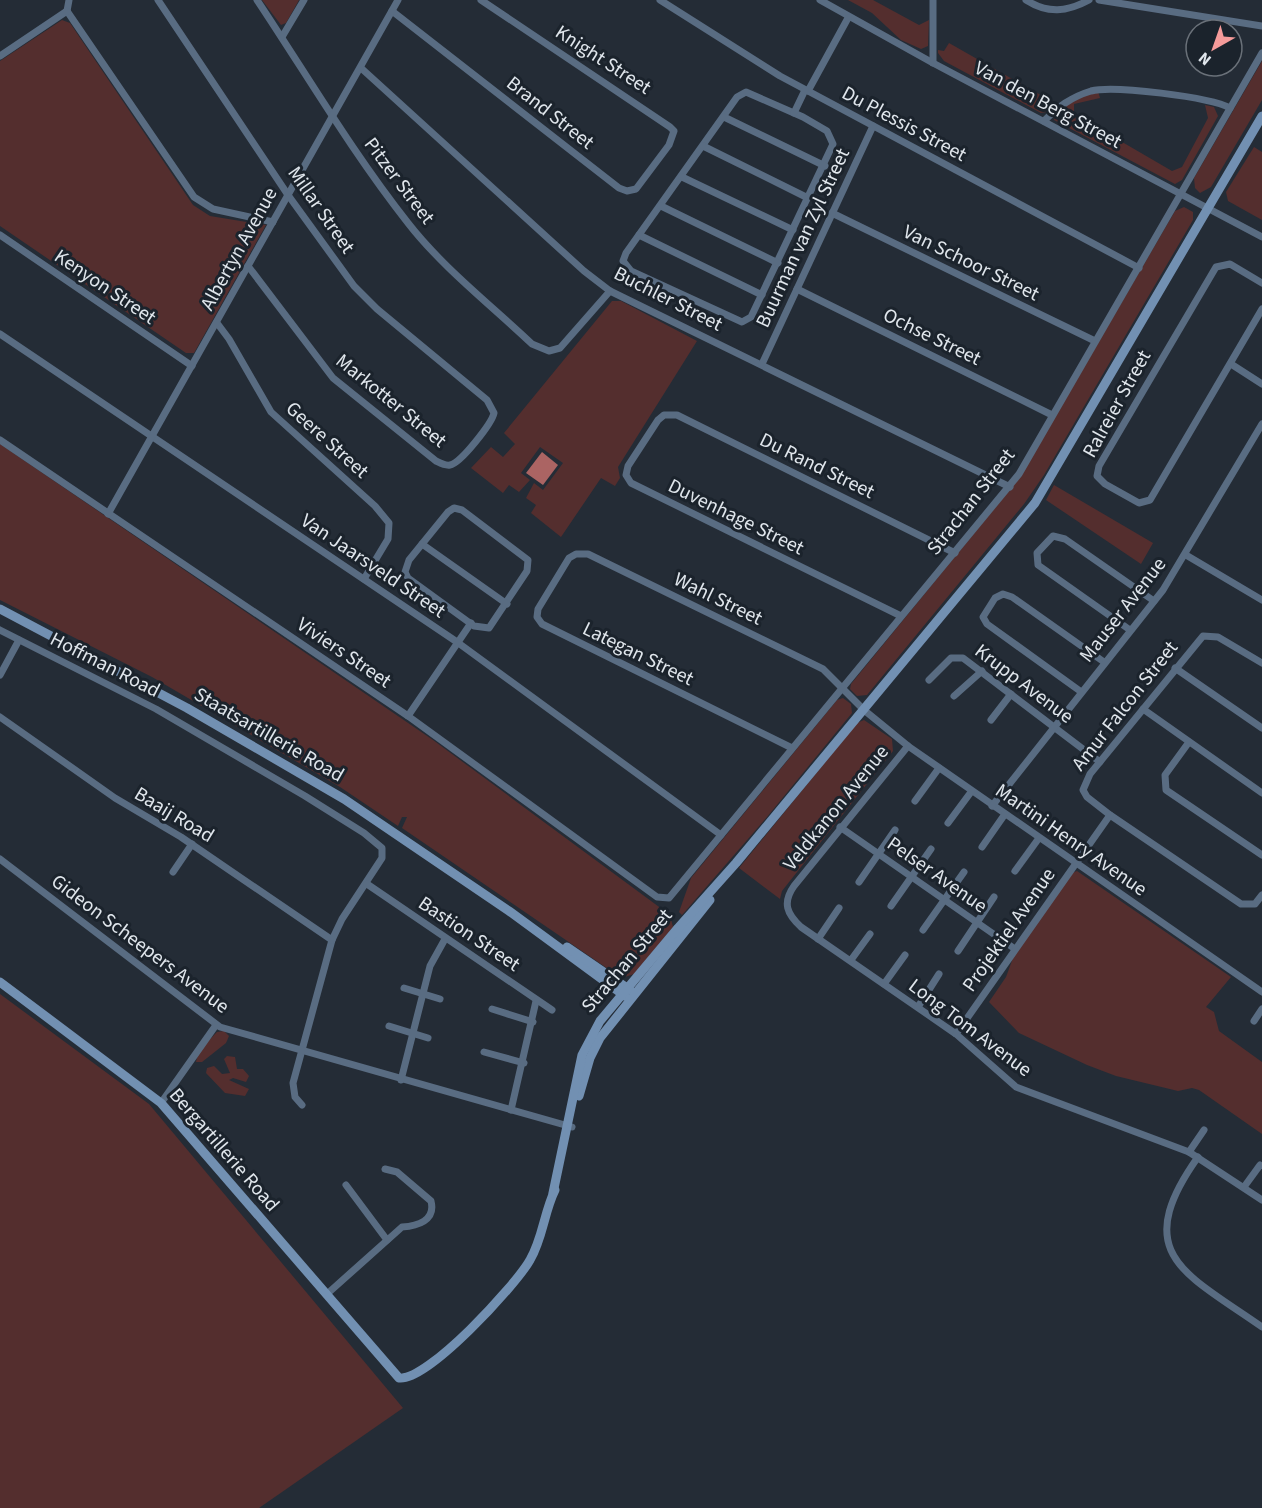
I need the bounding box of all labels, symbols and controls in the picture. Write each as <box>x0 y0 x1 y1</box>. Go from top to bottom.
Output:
street label: Knight Street <box>550 18 657 102</box>
north arrow <box>1184 18 1244 78</box>
text: N <box>1194 47 1216 71</box>
street label: Van den Berg Street <box>969 54 1127 156</box>
street label: Brand Street <box>500 70 600 156</box>
street label: Du Plessis Street <box>837 79 972 169</box>
street label: Pitzer Street <box>357 132 441 230</box>
street label: Buurman van Zyl Street <box>749 143 857 332</box>
street label: Millar Street <box>281 161 362 260</box>
street label: Albertyn Avenue <box>194 182 284 316</box>
street label: Van Schoor Street <box>898 218 1044 308</box>
street label: Kenyon Street <box>48 243 162 332</box>
street label: Buchler Street <box>609 260 727 339</box>
street label: Ochse Street <box>878 301 986 373</box>
street label: Ralreier Street <box>1076 345 1158 463</box>
street label: Markotter Street <box>330 348 453 455</box>
street label: Geere Street <box>279 395 375 485</box>
street label: Du Rand Street <box>755 426 879 506</box>
street label: Strachan Street <box>920 443 1022 561</box>
street label: Duvenhage Street <box>663 472 809 562</box>
street label: Van Jaarsveld Street <box>295 507 451 625</box>
street label: Mauser Avenue <box>1073 552 1173 668</box>
street label: Wahl Street <box>669 565 767 633</box>
street label: Viviers Street <box>291 611 397 695</box>
street label: Lategan Street <box>578 615 699 693</box>
street label: Hoffman Road <box>45 625 165 705</box>
street label: Amur Falcon Street <box>1065 635 1185 777</box>
street label: Krupp Avenue <box>969 638 1079 731</box>
street label: Staatsartillerie Road <box>189 681 349 789</box>
street label: Veldkanon Avenue <box>777 739 895 877</box>
street label: Martini Henry Avenue <box>989 777 1153 903</box>
street label: Baaij Road <box>129 780 219 850</box>
street label: Pelser Avenue <box>881 830 993 920</box>
street label: Projektiel Avenue <box>956 862 1062 998</box>
street label: Gideon Scheepers Avenue <box>45 868 235 1020</box>
street label: Bastion Street <box>413 890 526 979</box>
street label: Strachan Street <box>575 903 679 1019</box>
street label: Long Tom Avenue <box>903 972 1038 1084</box>
street label: Bergartillerie Road <box>162 1082 286 1218</box>

